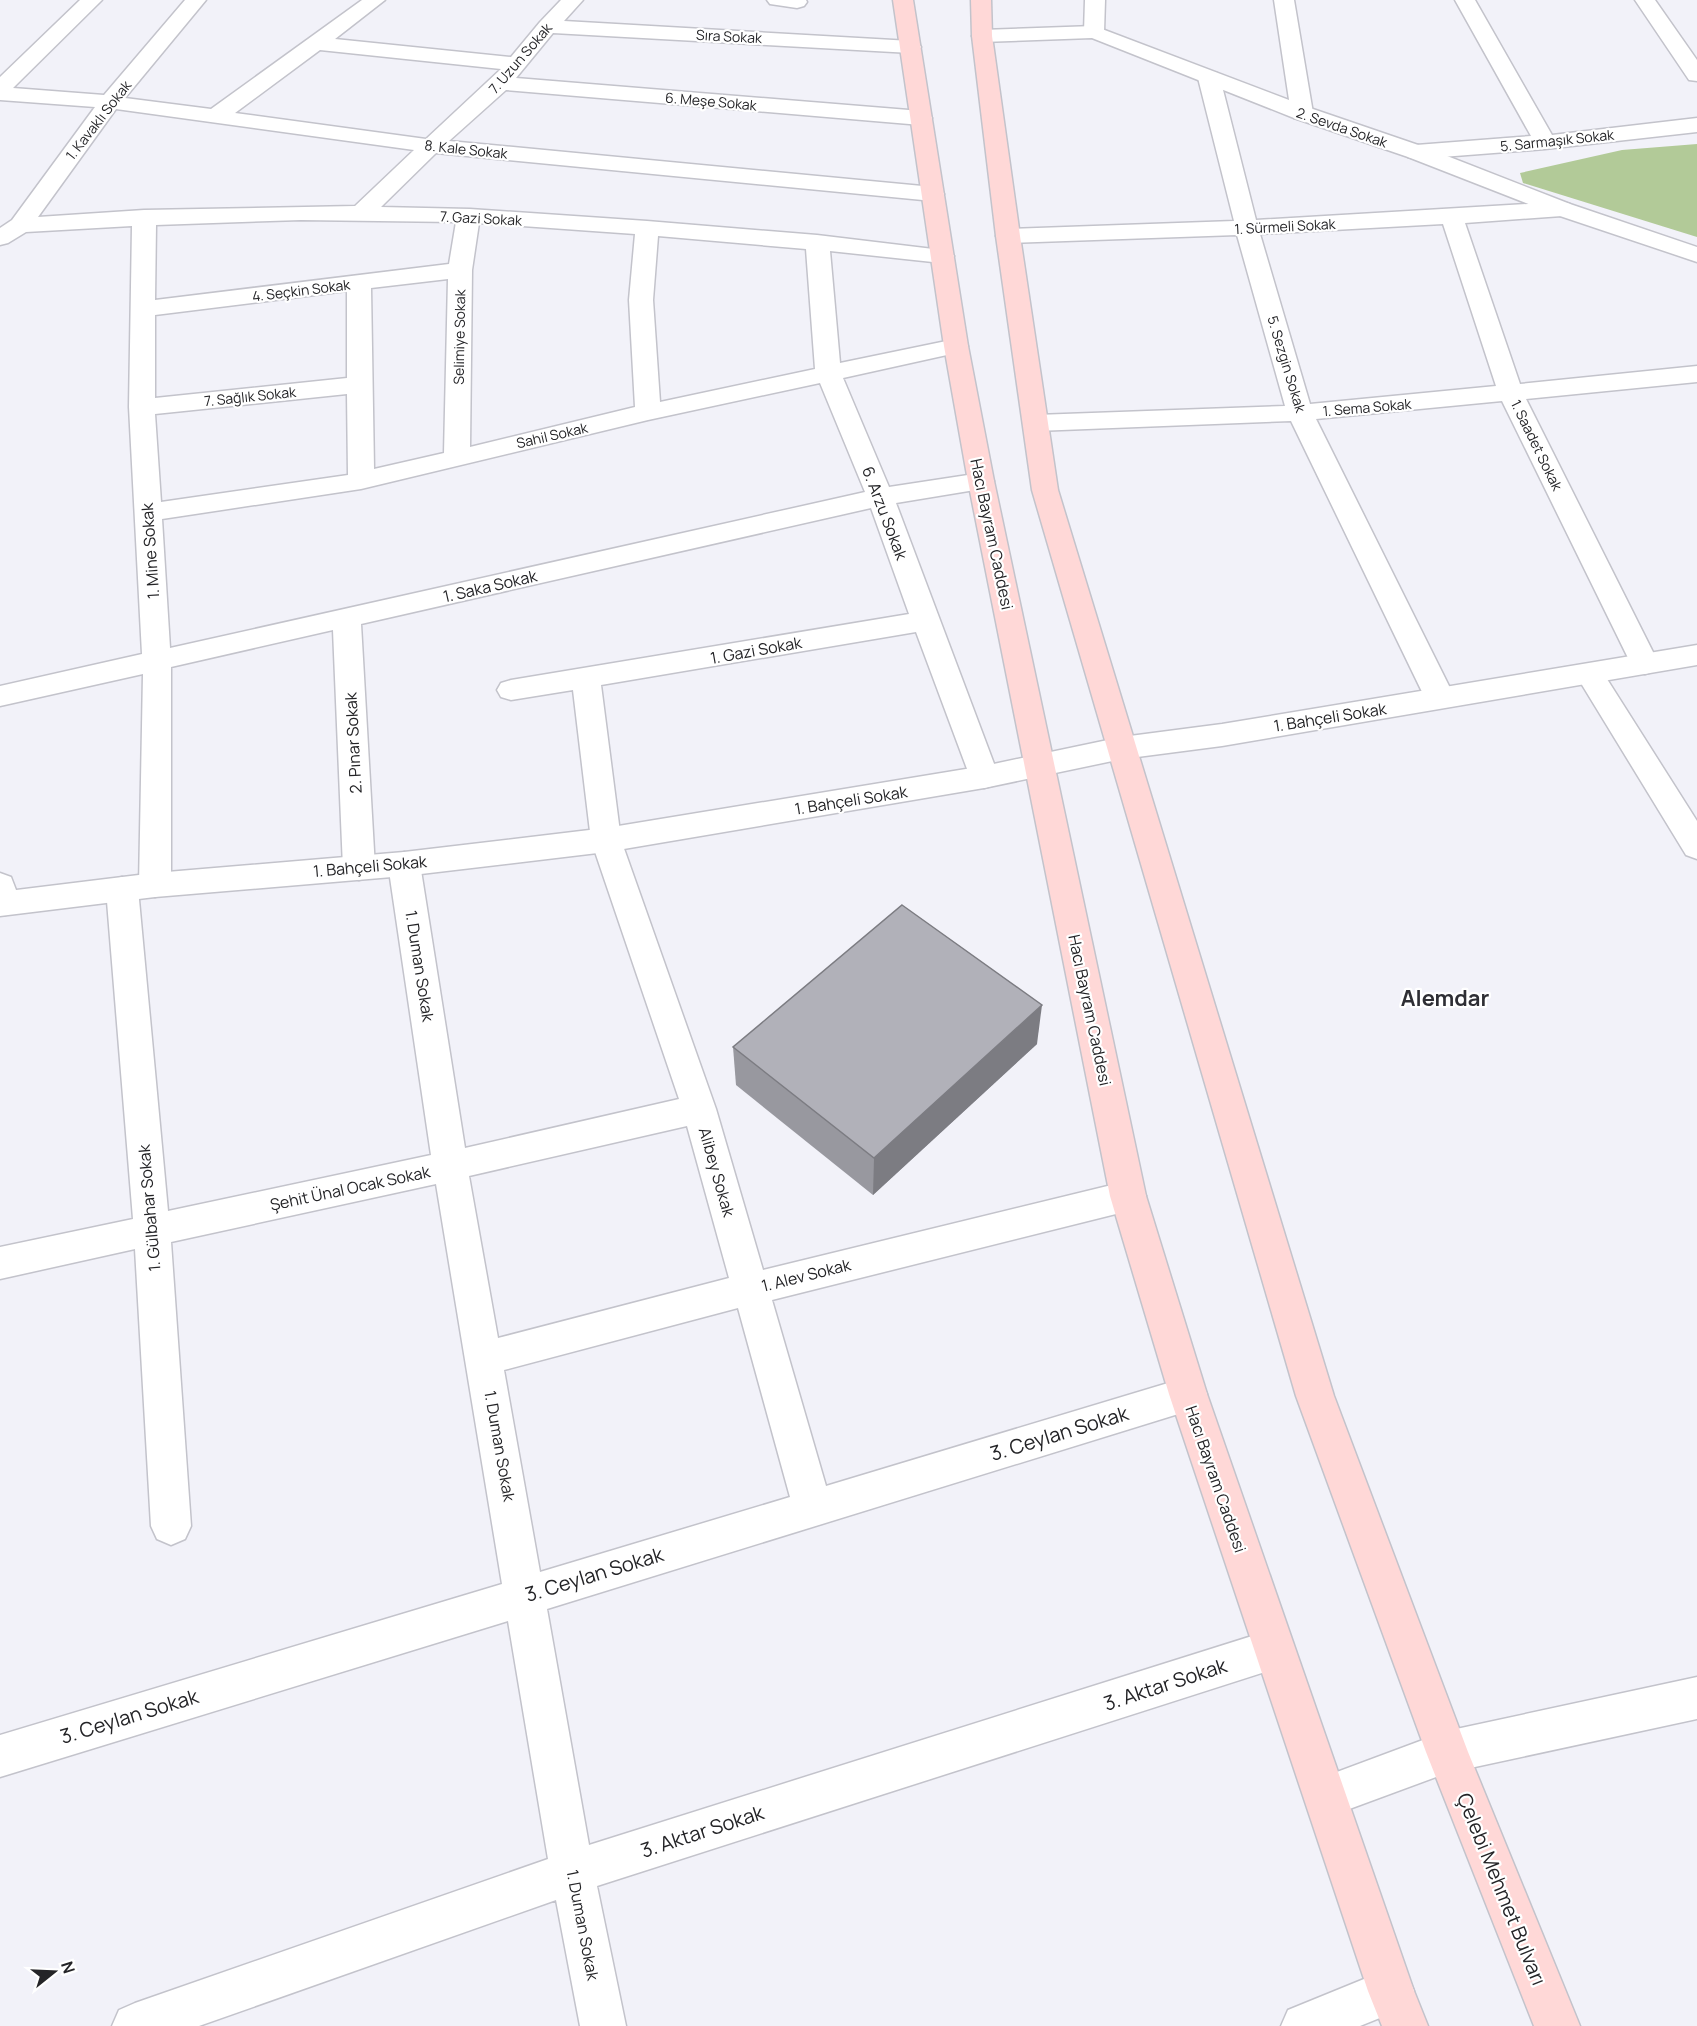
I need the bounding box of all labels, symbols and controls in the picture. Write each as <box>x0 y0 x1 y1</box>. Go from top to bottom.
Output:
street label: 7. Uzun Sokak <box>484 18 557 97</box>
street label: Sıra Sokak <box>696 25 763 47</box>
street label: 1. Kavaklı Sokak <box>61 75 136 164</box>
street label: 6. Meşe Sokak <box>664 88 759 115</box>
street label: 2. Sevda Sokak <box>1294 103 1391 152</box>
street label: 5. Sarmaşık Sokak <box>1499 124 1616 155</box>
street label: 8. Kale Sokak <box>424 135 510 163</box>
street label: 7. Gazi Sokak <box>439 206 524 230</box>
street label: 1. Sürmeli Sokak <box>1234 214 1337 238</box>
street label: 4. Seçkin Sokak <box>251 274 352 305</box>
street label: Selimiye Sokak <box>449 288 469 385</box>
street label: 5. Sezgin Sokak <box>1263 313 1311 416</box>
street label: 7. Sağlık Sokak <box>203 382 298 410</box>
street label: 1. Sema Sokak <box>1322 394 1413 420</box>
street label: 1. Saadet Sokak <box>1507 396 1568 495</box>
street label: Sahil Sokak <box>514 417 591 452</box>
street label: Hacı Bayram Caddesi <box>965 456 1019 612</box>
street label: 6. Arzu Sokak <box>857 463 913 564</box>
street label: 1. Mine Sokak <box>136 501 164 600</box>
street label: 1. Saka Sokak <box>441 564 540 607</box>
street label: 1. Gazi Sokak <box>709 631 805 669</box>
street label: 2. Pınar Sokak <box>339 691 367 794</box>
street label: 1. Bahçeli Sokak <box>1272 697 1389 737</box>
street label: 1. Bahçeli Sokak <box>793 780 910 820</box>
street label: 1. Bahçeli Sokak <box>312 850 429 882</box>
street label: 1. Duman Sokak <box>400 909 440 1024</box>
street label: Hacı Bayram Caddesi <box>1063 932 1117 1088</box>
district label: Alemdar <box>1401 983 1489 1013</box>
street label: Alibey Sokak <box>694 1125 741 1220</box>
street label: 1. Gülbahar Sokak <box>132 1143 166 1272</box>
street label: Şehit Ünal Ocak Sokak <box>268 1160 433 1216</box>
street label: 1. Alev Sokak <box>759 1253 854 1297</box>
street label: 1. Duman Sokak <box>479 1389 521 1504</box>
street label: 3. Ceylan Sokak <box>987 1399 1132 1467</box>
street label: Hacı Bayram Caddesi <box>1181 1403 1251 1555</box>
street label: 3. Ceylan Sokak <box>522 1540 667 1608</box>
street label: 3. Aktar Sokak <box>1100 1651 1231 1717</box>
street label: 3. Ceylan Sokak <box>57 1682 202 1750</box>
street label: Çelebi Mehmet Bulvarı <box>1451 1789 1553 1989</box>
street label: 3. Aktar Sokak <box>637 1798 768 1864</box>
street label: 1. Duman Sokak <box>561 1868 605 1983</box>
north arrow <box>24 1942 84 2002</box>
text: N <box>56 1958 81 1976</box>

